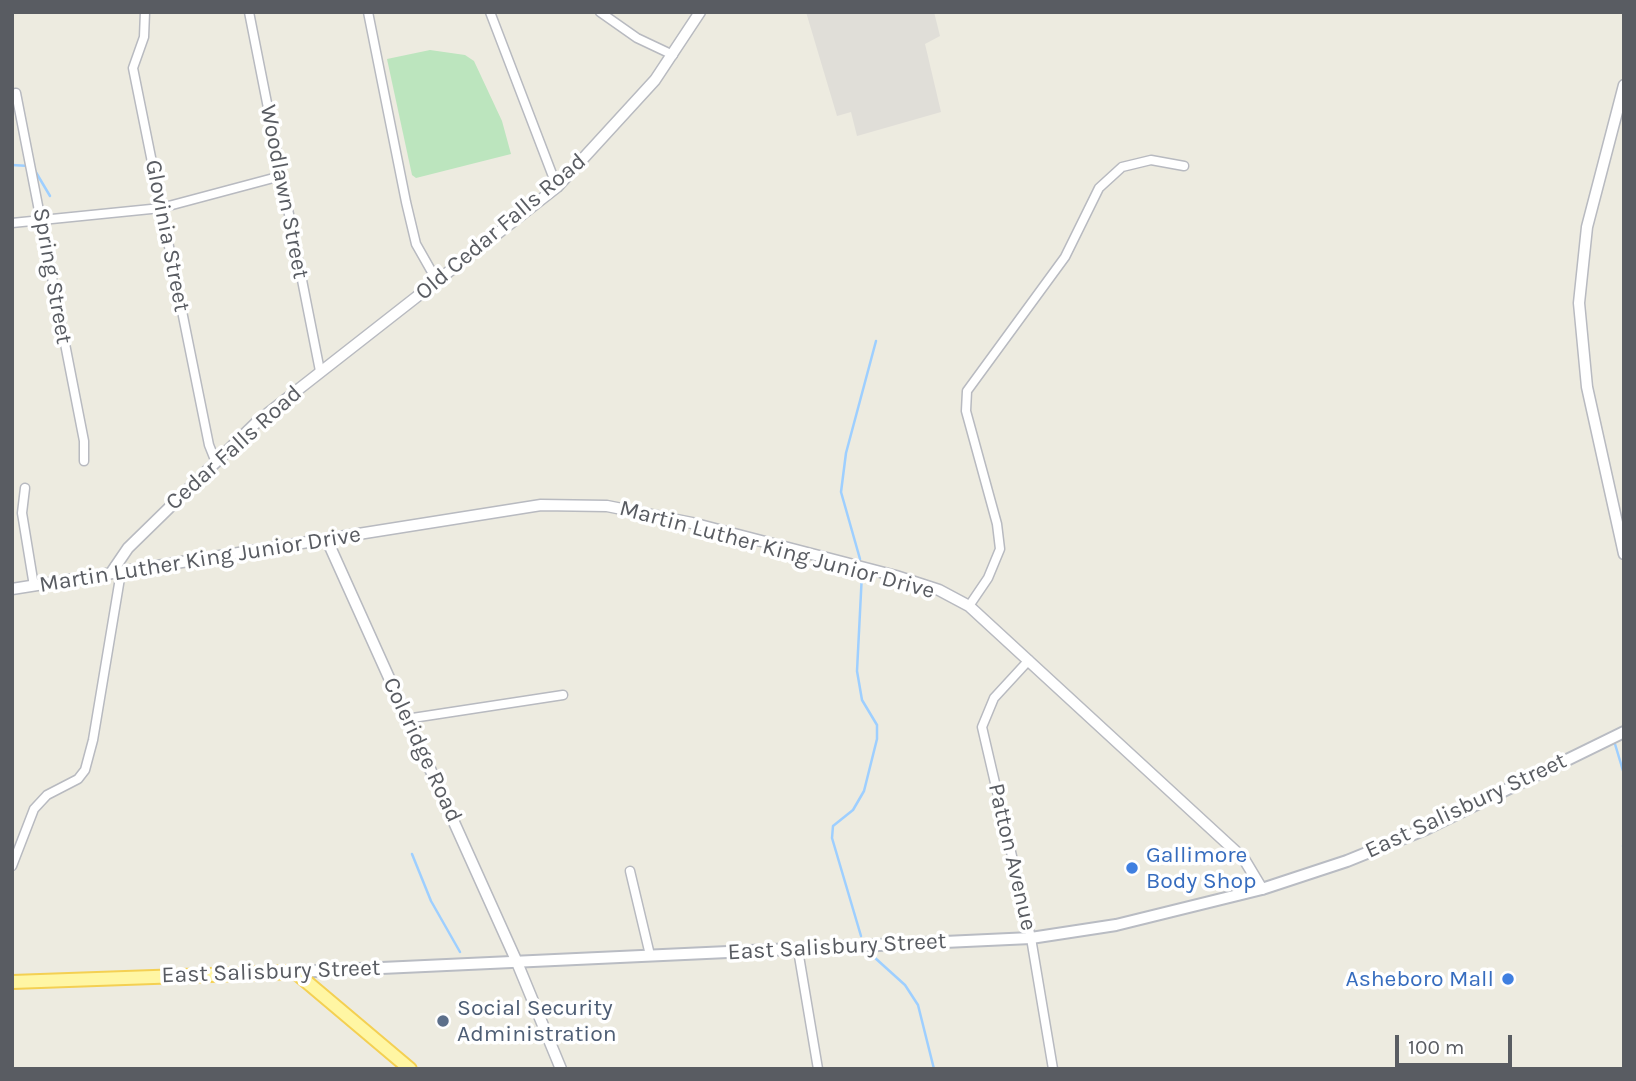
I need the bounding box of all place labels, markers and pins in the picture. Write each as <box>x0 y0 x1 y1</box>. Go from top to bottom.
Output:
place label: Gallimore Body Shop <box>1146 841 1256 895</box>
marker: Gallimore Body Shop <box>1124 860 1140 876</box>
place label: Asheboro Mall <box>1345 965 1494 993</box>
marker: Asheboro Mall <box>1500 971 1516 987</box>
place label: Social Security Administration <box>457 994 617 1048</box>
marker: Social Security Administration <box>435 1013 451 1029</box>

